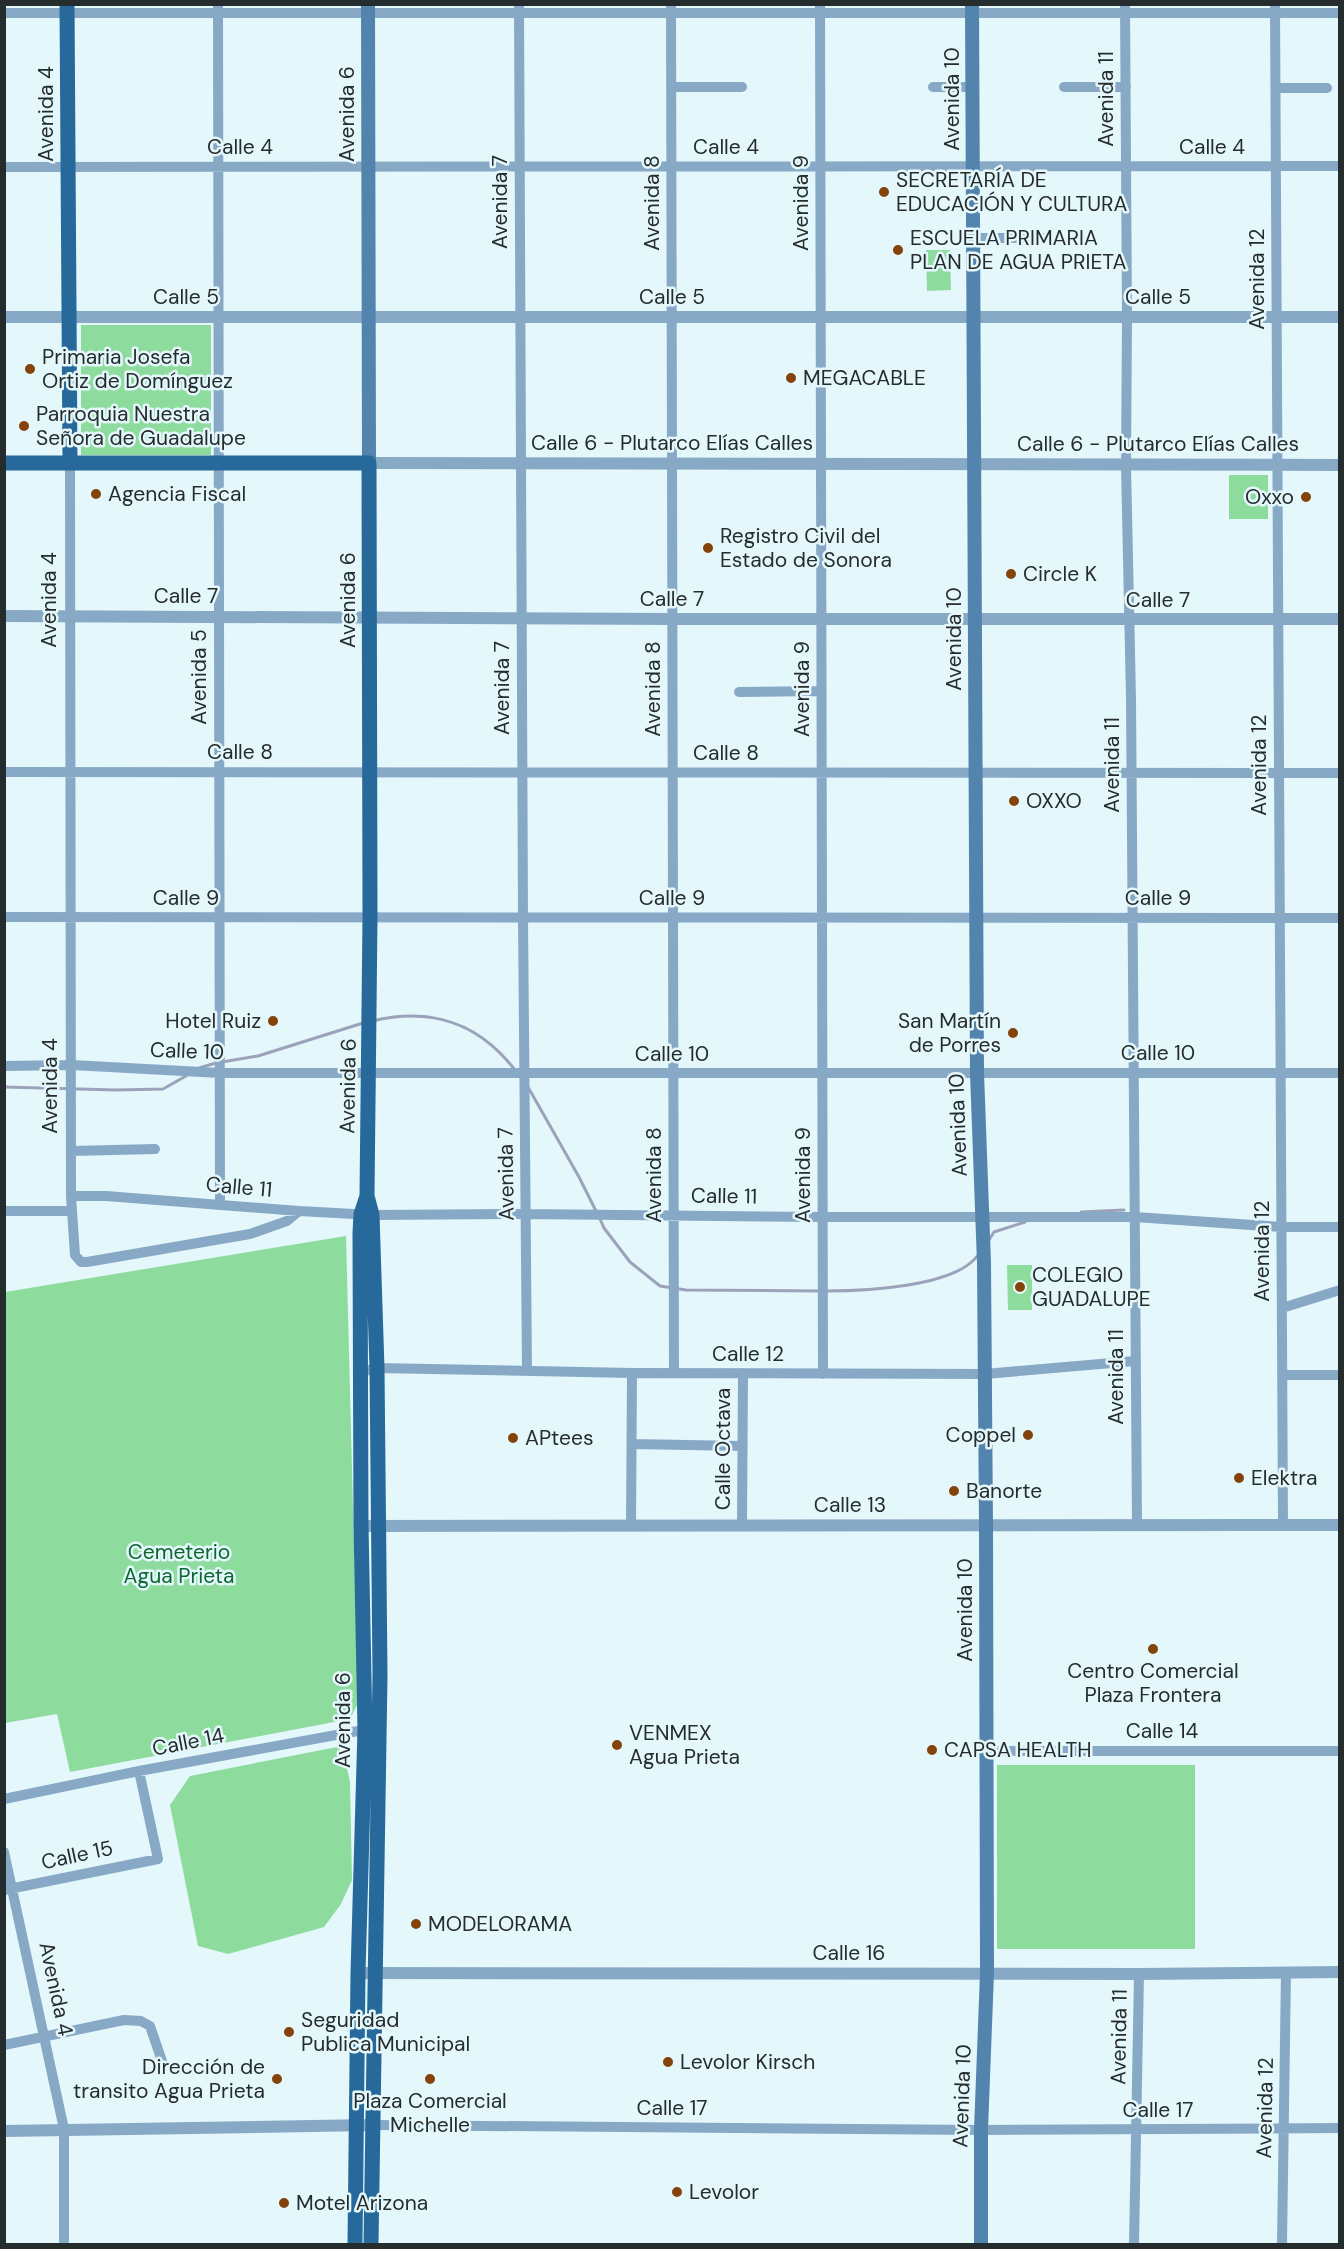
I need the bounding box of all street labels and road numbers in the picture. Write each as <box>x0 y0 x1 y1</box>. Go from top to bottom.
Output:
street label: Avenida 10 <box>938 47 966 151</box>
street label: Avenida 11 <box>1092 51 1120 147</box>
street label: Avenida 4 <box>32 66 60 162</box>
street label: Avenida 6 <box>333 66 361 162</box>
street label: Calle 4 <box>207 133 273 161</box>
street label: Calle 4 <box>693 133 759 161</box>
street label: Calle 4 <box>1179 133 1245 161</box>
street label: Avenida 7 <box>486 155 514 249</box>
street label: Avenida 8 <box>638 155 666 251</box>
street label: Avenida 9 <box>787 155 815 251</box>
street label: Avenida 12 <box>1243 228 1271 330</box>
street label: Calle 5 <box>153 283 219 311</box>
street label: Calle 5 <box>639 283 705 311</box>
street label: Calle 5 <box>1125 283 1191 311</box>
street label: Calle 6 - Plutarco Elías Calles <box>531 429 813 457</box>
street label: Calle 6 - Plutarco Elías Calles <box>1017 430 1299 458</box>
street label: Avenida 4 <box>35 552 63 648</box>
street label: Avenida 6 <box>334 552 362 648</box>
street label: Calle 7 <box>154 582 218 610</box>
street label: Calle 7 <box>640 585 704 613</box>
street label: Calle 7 <box>1126 586 1190 614</box>
street label: Avenida 10 <box>940 587 968 691</box>
street label: Avenida 5 <box>185 629 213 725</box>
street label: Avenida 7 <box>488 641 516 735</box>
street label: Avenida 8 <box>639 641 667 737</box>
street label: Avenida 9 <box>788 641 816 737</box>
street label: Avenida 12 <box>1245 714 1273 816</box>
street label: Avenida 11 <box>1098 717 1126 813</box>
street label: Calle 8 <box>207 738 273 766</box>
street label: Calle 8 <box>693 739 759 767</box>
street label: Calle 9 <box>153 884 219 912</box>
street label: Calle 9 <box>639 884 705 912</box>
street label: Calle 9 <box>1125 884 1191 912</box>
street label: Calle 10 <box>149 1036 225 1066</box>
street label: Avenida 4 <box>36 1038 64 1134</box>
street label: Avenida 6 <box>333 1038 363 1134</box>
street label: Calle 10 <box>1121 1039 1195 1067</box>
street label: Calle 10 <box>635 1040 709 1068</box>
street label: Avenida 10 <box>942 1073 974 1177</box>
street label: Avenida 7 <box>491 1127 521 1221</box>
street label: Avenida 8 <box>640 1127 668 1223</box>
street label: Avenida 9 <box>789 1127 817 1223</box>
street label: Calle 11 <box>205 1170 273 1204</box>
street label: Calle 11 <box>691 1181 757 1211</box>
street label: Avenida 12 <box>1248 1200 1276 1302</box>
street label: Avenida 11 <box>1102 1329 1130 1425</box>
street label: Calle 12 <box>712 1340 784 1368</box>
street label: Calle Octava <box>709 1388 737 1510</box>
street label: Calle 13 <box>814 1491 886 1519</box>
street label: Avenida 10 <box>951 1558 979 1662</box>
street label: Avenida 6 <box>329 1672 357 1768</box>
street label: Calle 14 <box>1126 1717 1199 1745</box>
street label: Calle 14 <box>150 1721 227 1763</box>
street label: Calle 15 <box>39 1834 115 1876</box>
street label: Avenida 4 <box>32 1939 80 2039</box>
street label: Calle 16 <box>812 1939 886 1967</box>
street label: Avenida 11 <box>1104 1989 1134 2085</box>
street label: Avenida 10 <box>946 2044 978 2148</box>
street label: Avenida 12 <box>1250 2057 1280 2159</box>
street label: Calle 17 <box>636 2094 708 2122</box>
street label: Calle 17 <box>1122 2096 1194 2124</box>

